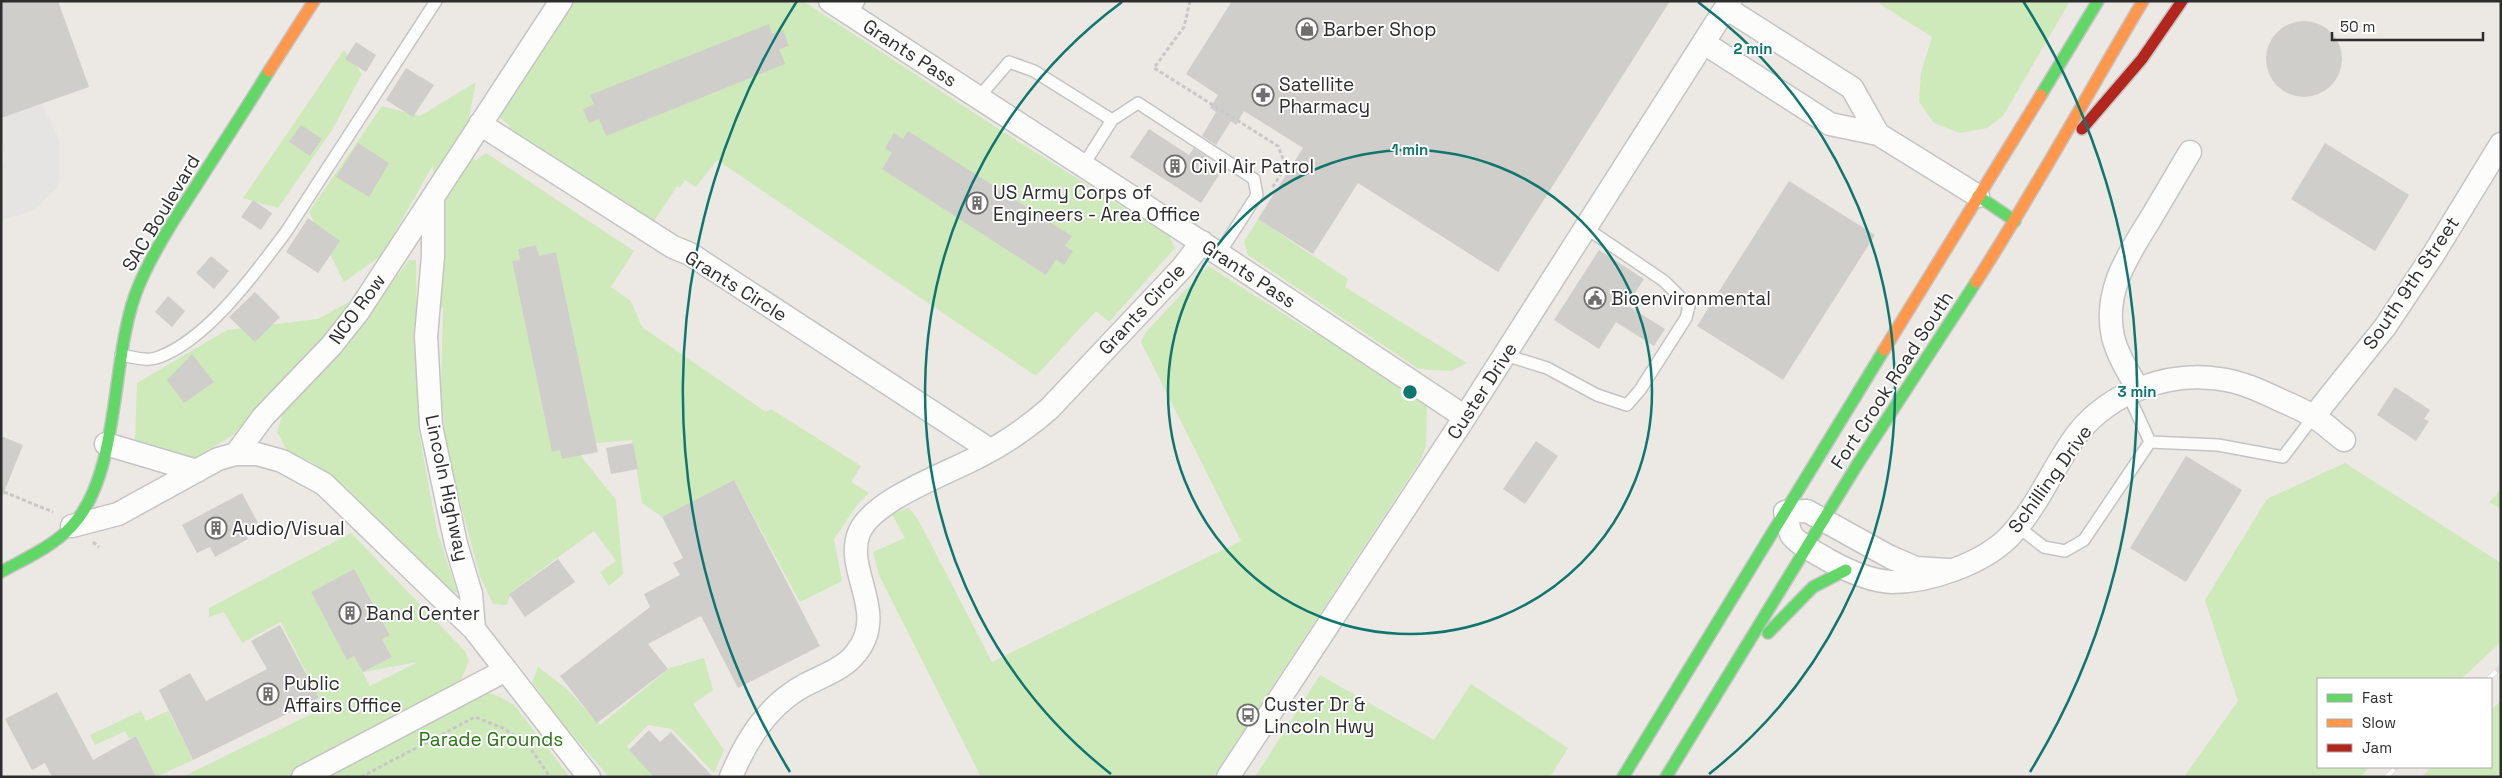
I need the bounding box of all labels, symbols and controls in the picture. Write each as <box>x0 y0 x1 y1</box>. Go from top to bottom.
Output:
scale bar <box>2332 10 2483 42</box>
street label: Grants Pass <box>858 13 962 93</box>
shop icon: Barber Shop <box>1295 17 1319 41</box>
place label: Barber Shop <box>1323 17 1436 42</box>
text: 50 m <box>2340 17 2375 36</box>
text: 2 min <box>1734 39 1772 58</box>
place label: Satellite Pharmacy <box>1279 72 1370 119</box>
pharmacy icon: Satellite Pharmacy <box>1251 83 1275 107</box>
text: 1 min <box>1392 140 1428 159</box>
street label: SAC Boulevard <box>116 150 206 276</box>
building icon: Civil Air Patrol <box>1163 154 1187 178</box>
place label: Civil Air Patrol <box>1191 154 1314 179</box>
place label: US Army Corps of Engineers - Area Office <box>993 180 1200 227</box>
building icon: US Army Corps of Engineers - Area Office <box>965 191 989 215</box>
street label: South 9th Street <box>2357 212 2465 354</box>
street label: Grants Pass <box>1197 234 1301 314</box>
street label: Grants Circle <box>680 245 792 327</box>
street label: Grants Circle <box>1093 258 1191 360</box>
street label: NCO Row <box>323 269 391 349</box>
public building icon: Bioenvironmental <box>1583 286 1607 310</box>
place label: Bioenvironmental <box>1611 286 1771 311</box>
street label: Fort Crook Road South <box>1825 286 1959 474</box>
street label: Custer Drive <box>1441 338 1523 444</box>
text: 3 min <box>2118 382 2156 401</box>
centre of rings <box>1401 383 1419 401</box>
street label: Lincoln Highway <box>419 412 475 564</box>
street label: Schilling Drive <box>2002 420 2098 538</box>
building icon: Audio/Visual <box>204 516 228 540</box>
place label: Audio/Visual <box>232 516 345 541</box>
building icon: Band Center <box>338 601 362 625</box>
place label: Band Center <box>366 601 480 626</box>
place label: Public Affairs Office <box>284 671 401 718</box>
legend <box>2317 678 2492 768</box>
building icon: Public Affairs Office <box>256 682 280 706</box>
text: Fast <box>2362 688 2393 707</box>
place label: Custer Dr & Lincoln Hwy <box>1264 692 1374 739</box>
bus stop icon: Custer Dr & Lincoln Hwy <box>1236 703 1260 727</box>
text: Slow <box>2362 713 2396 732</box>
park label: Parade Grounds <box>419 727 563 752</box>
text: Jam <box>2362 738 2392 757</box>

